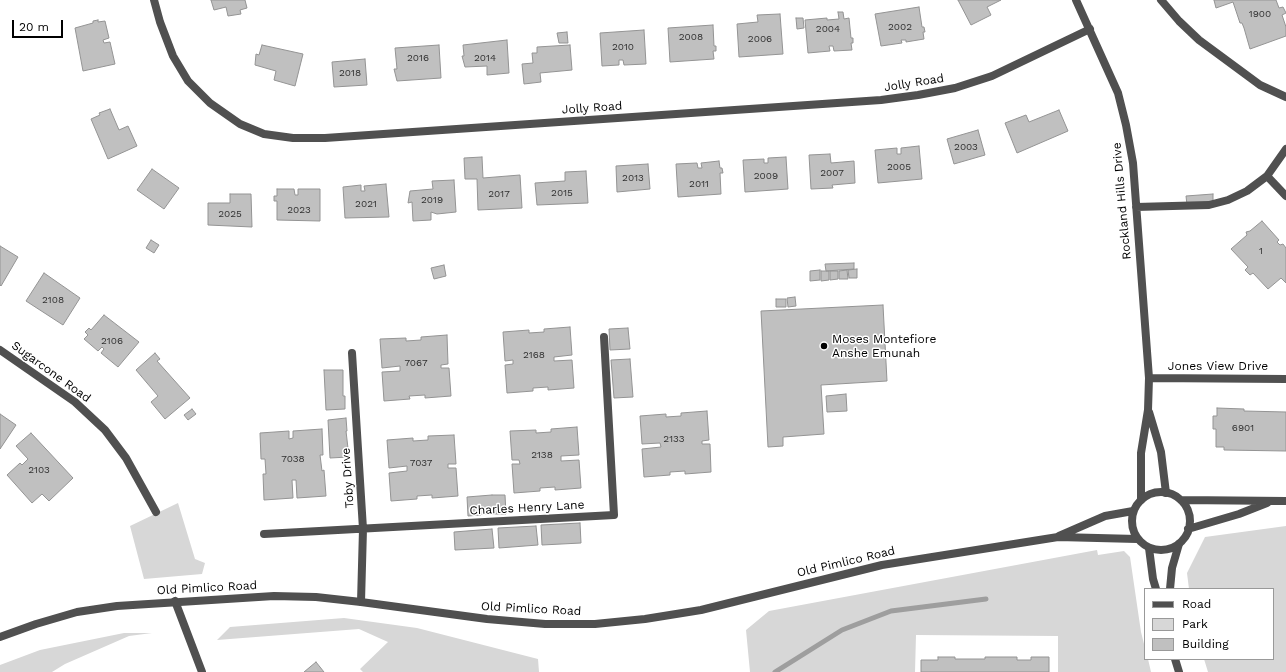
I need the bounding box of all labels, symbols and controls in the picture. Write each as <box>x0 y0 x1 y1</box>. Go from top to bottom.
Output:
house number: 1900 <box>1249 8 1271 20</box>
scale bar <box>14 12 65 38</box>
text: 20 m <box>19 20 49 34</box>
house number: 2002 <box>888 21 912 33</box>
house number: 2004 <box>816 23 840 35</box>
house number: 2008 <box>679 31 703 43</box>
house number: 2006 <box>748 33 772 45</box>
house number: 2010 <box>612 41 634 53</box>
house number: 2016 <box>407 52 429 64</box>
house number: 2014 <box>474 52 496 64</box>
house number: 2018 <box>339 67 361 79</box>
street label: Jolly Road <box>883 71 945 95</box>
street label: Jolly Road <box>561 99 623 117</box>
house number: 2003 <box>954 141 978 153</box>
street label: Rockland Hills Drive <box>1110 142 1134 260</box>
house number: 2005 <box>887 161 911 173</box>
house number: 2007 <box>820 167 844 179</box>
house number: 2009 <box>754 170 778 182</box>
house number: 2013 <box>622 172 644 184</box>
house number: 2011 <box>689 178 709 190</box>
house number: 2015 <box>551 187 573 199</box>
house number: 2017 <box>488 188 510 200</box>
house number: 2019 <box>421 194 443 206</box>
house number: 2021 <box>355 198 377 210</box>
house number: 2023 <box>287 204 311 216</box>
house number: 2025 <box>218 208 242 220</box>
house number: 1 <box>1259 245 1263 257</box>
house number: 2108 <box>42 294 64 306</box>
place label: Moses Montefiore Anshe Emunah <box>832 332 936 360</box>
house number: 2106 <box>101 335 123 347</box>
street label: Sugarcone Road <box>9 338 93 406</box>
marker: Moses Montefiore Anshe Emunah <box>819 341 829 351</box>
house number: 2168 <box>523 349 545 361</box>
house number: 7067 <box>404 357 428 369</box>
street label: Jones View Drive <box>1168 359 1268 373</box>
house number: 6901 <box>1232 422 1254 434</box>
house number: 2133 <box>663 433 685 445</box>
street label: Toby Drive <box>339 447 357 509</box>
house number: 2138 <box>531 449 553 461</box>
house number: 7038 <box>281 453 305 465</box>
house number: 7037 <box>410 457 432 469</box>
house number: 2103 <box>28 464 50 476</box>
street label: Charles Henry Lane <box>469 498 585 518</box>
street label: Old Pimlico Road <box>795 544 897 580</box>
street label: Old Pimlico Road <box>157 578 257 598</box>
legend <box>1144 588 1274 660</box>
text: Road <box>1182 597 1211 611</box>
street label: Old Pimlico Road <box>481 599 581 619</box>
text: Park <box>1182 617 1208 631</box>
text: Building <box>1182 637 1229 651</box>

